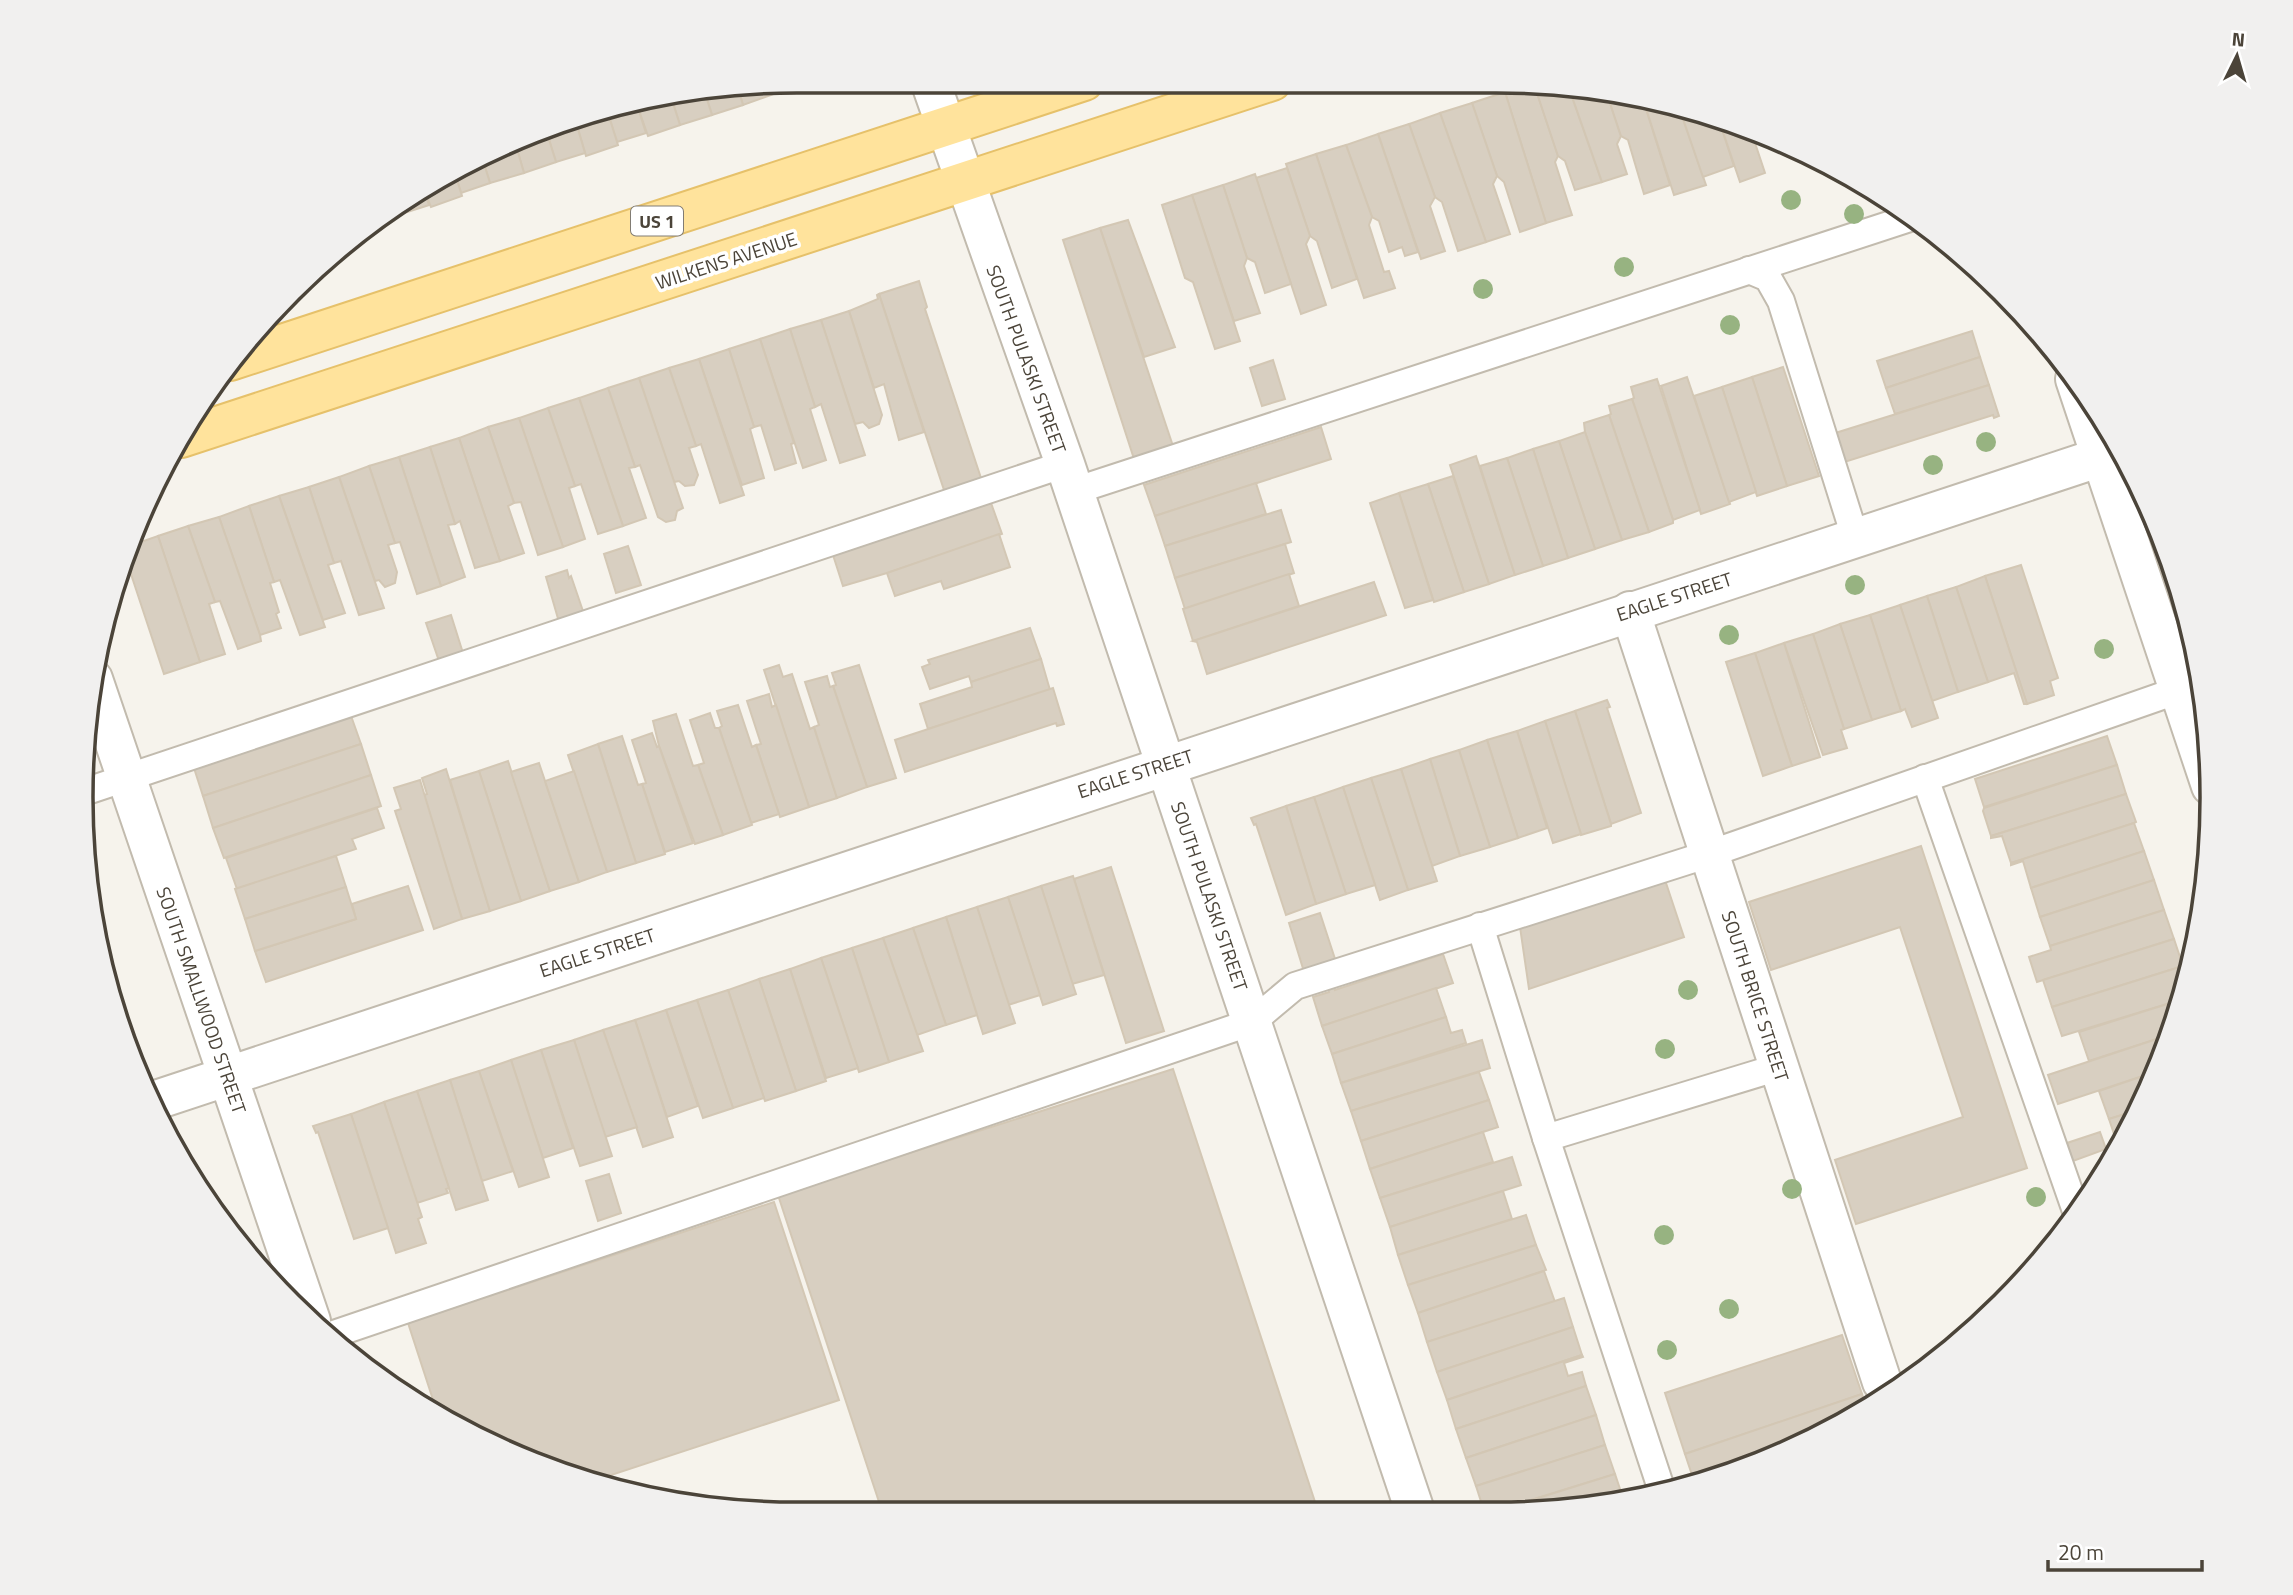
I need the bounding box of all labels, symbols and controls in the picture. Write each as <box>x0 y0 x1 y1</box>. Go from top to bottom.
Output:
north arrow <box>2202 21 2272 91</box>
text: N <box>2231 24 2246 54</box>
road number: US 1 <box>631 206 683 236</box>
street label: WILKENS AVENUE <box>652 223 800 297</box>
street label: SOUTH PULASKI STREET <box>979 261 1075 457</box>
street label: EAGLE STREET <box>1612 564 1736 628</box>
street label: EAGLE STREET <box>1073 741 1197 805</box>
street label: SOUTH PULASKI STREET <box>1164 797 1256 995</box>
street label: SOUTH SMALLWOOD STREET <box>149 883 255 1117</box>
street label: SOUTH BRICE STREET <box>1715 907 1797 1085</box>
street label: EAGLE STREET <box>535 920 659 984</box>
scale bar <box>2048 1528 2202 1572</box>
text: 20 m <box>2058 1536 2104 1568</box>

